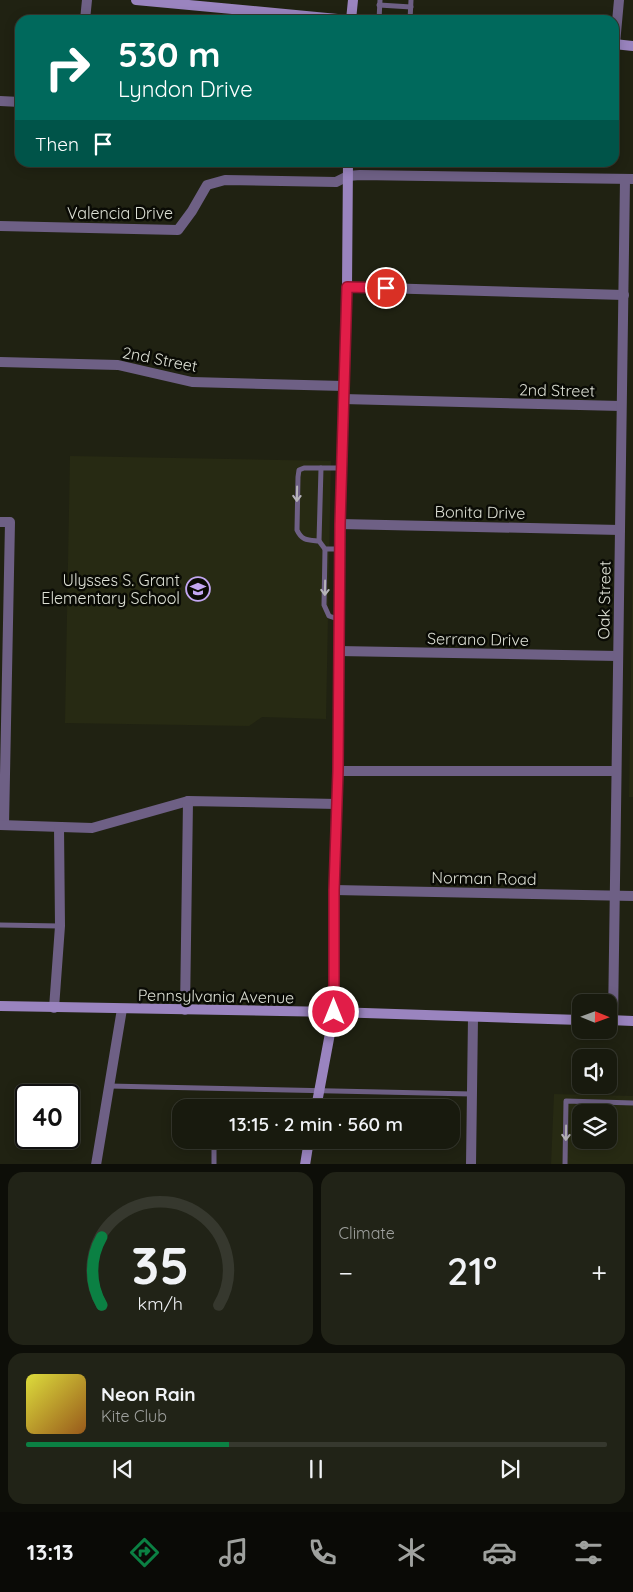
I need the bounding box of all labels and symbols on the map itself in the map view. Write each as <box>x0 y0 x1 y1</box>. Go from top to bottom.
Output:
street label: Valencia Drive <box>67 203 173 223</box>
pin <box>365 267 407 309</box>
street label: 2nd Street <box>121 342 199 376</box>
street label: 2nd Street <box>519 379 595 401</box>
one-way arrow <box>292 486 302 502</box>
street label: Bonita Drive <box>434 501 526 523</box>
street label: Oak Street <box>593 561 615 639</box>
place label: Ulysses S. Grant Elementary School <box>41 570 180 608</box>
school or university icon: Ulysses S. Grant Elementary School <box>185 576 211 602</box>
one-way arrow <box>320 579 329 595</box>
street label: Serrano Drive <box>427 628 529 650</box>
street label: Norman Road <box>431 867 537 889</box>
street label: Pennsylvania Avenue <box>138 985 294 1007</box>
position arrow <box>307 985 359 1037</box>
north arrow <box>572 994 618 1039</box>
speed limit sign: 40 <box>15 1084 80 1149</box>
one-way arrow <box>561 1125 570 1141</box>

